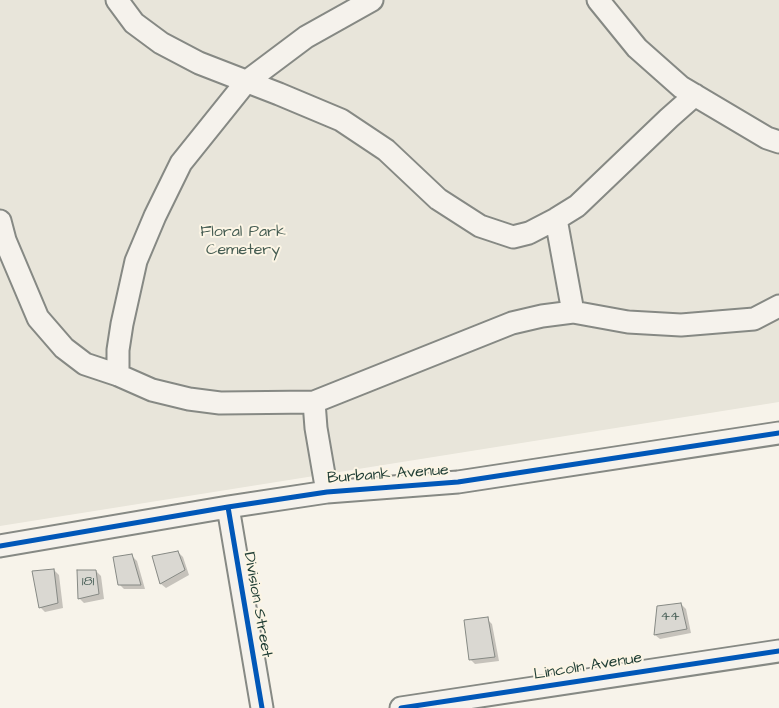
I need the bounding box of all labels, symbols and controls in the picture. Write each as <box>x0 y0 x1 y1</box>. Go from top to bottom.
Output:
park label: Floral Park Cemetery <box>200 223 286 261</box>
street label: Burbank Avenue <box>327 461 449 489</box>
street label: Division Street <box>238 551 276 659</box>
house number: 181 <box>82 574 94 590</box>
house number: 44 <box>660 609 680 625</box>
street label: Lincoln Avenue <box>532 649 644 685</box>

